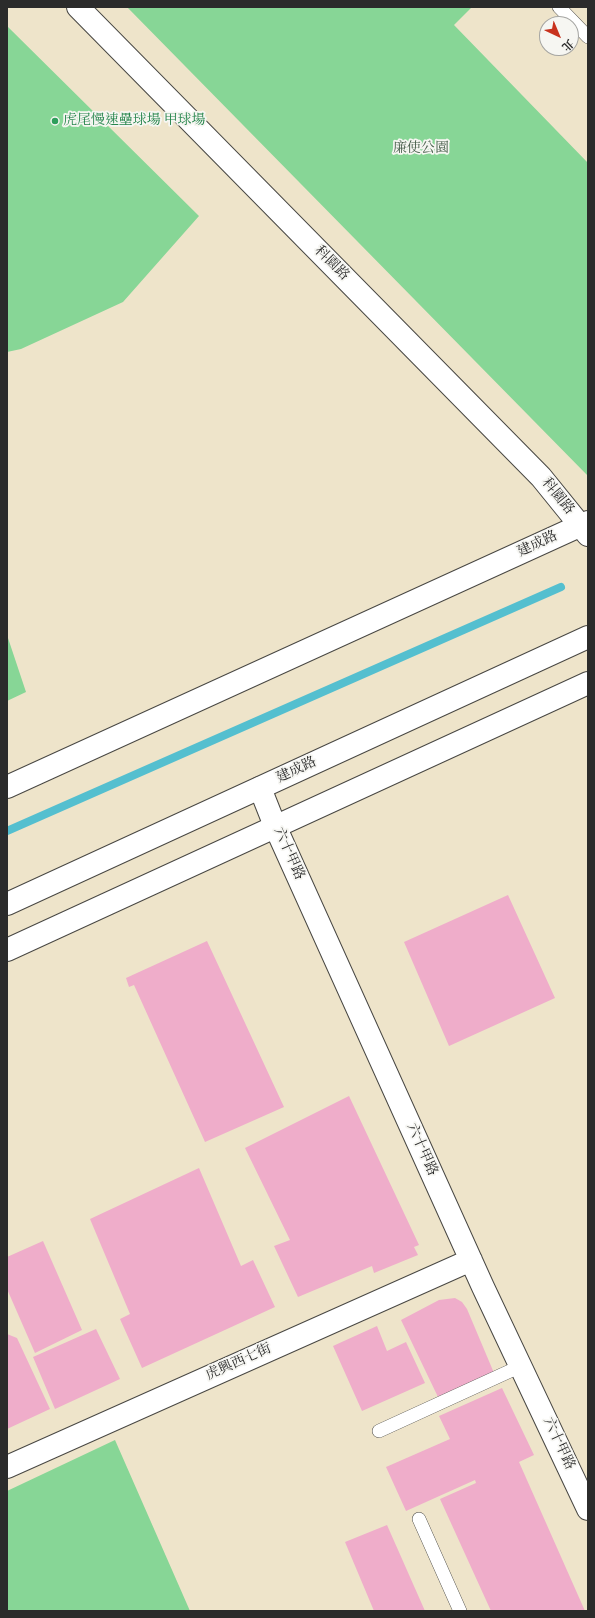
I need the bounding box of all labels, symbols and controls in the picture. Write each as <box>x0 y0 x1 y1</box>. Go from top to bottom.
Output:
north arrow <box>539 16 579 56</box>
text: 北 <box>558 35 576 53</box>
place label: 虎尾慢速壘球場 甲球場 <box>63 113 206 129</box>
marker: 虎尾慢速壘球場 甲球場 <box>50 116 60 126</box>
park label: 廉使公園 <box>393 141 449 157</box>
street label: 科園路 <box>310 243 352 285</box>
street label: 科園路 <box>537 475 577 519</box>
street label: 建成路 <box>515 529 561 561</box>
street label: 建成路 <box>274 755 320 787</box>
street label: 六十甲路 <box>269 825 307 883</box>
street label: 六十甲路 <box>402 1121 440 1179</box>
street label: 虎興西七街 <box>204 1341 274 1385</box>
street label: 六十甲路 <box>539 1415 577 1473</box>

